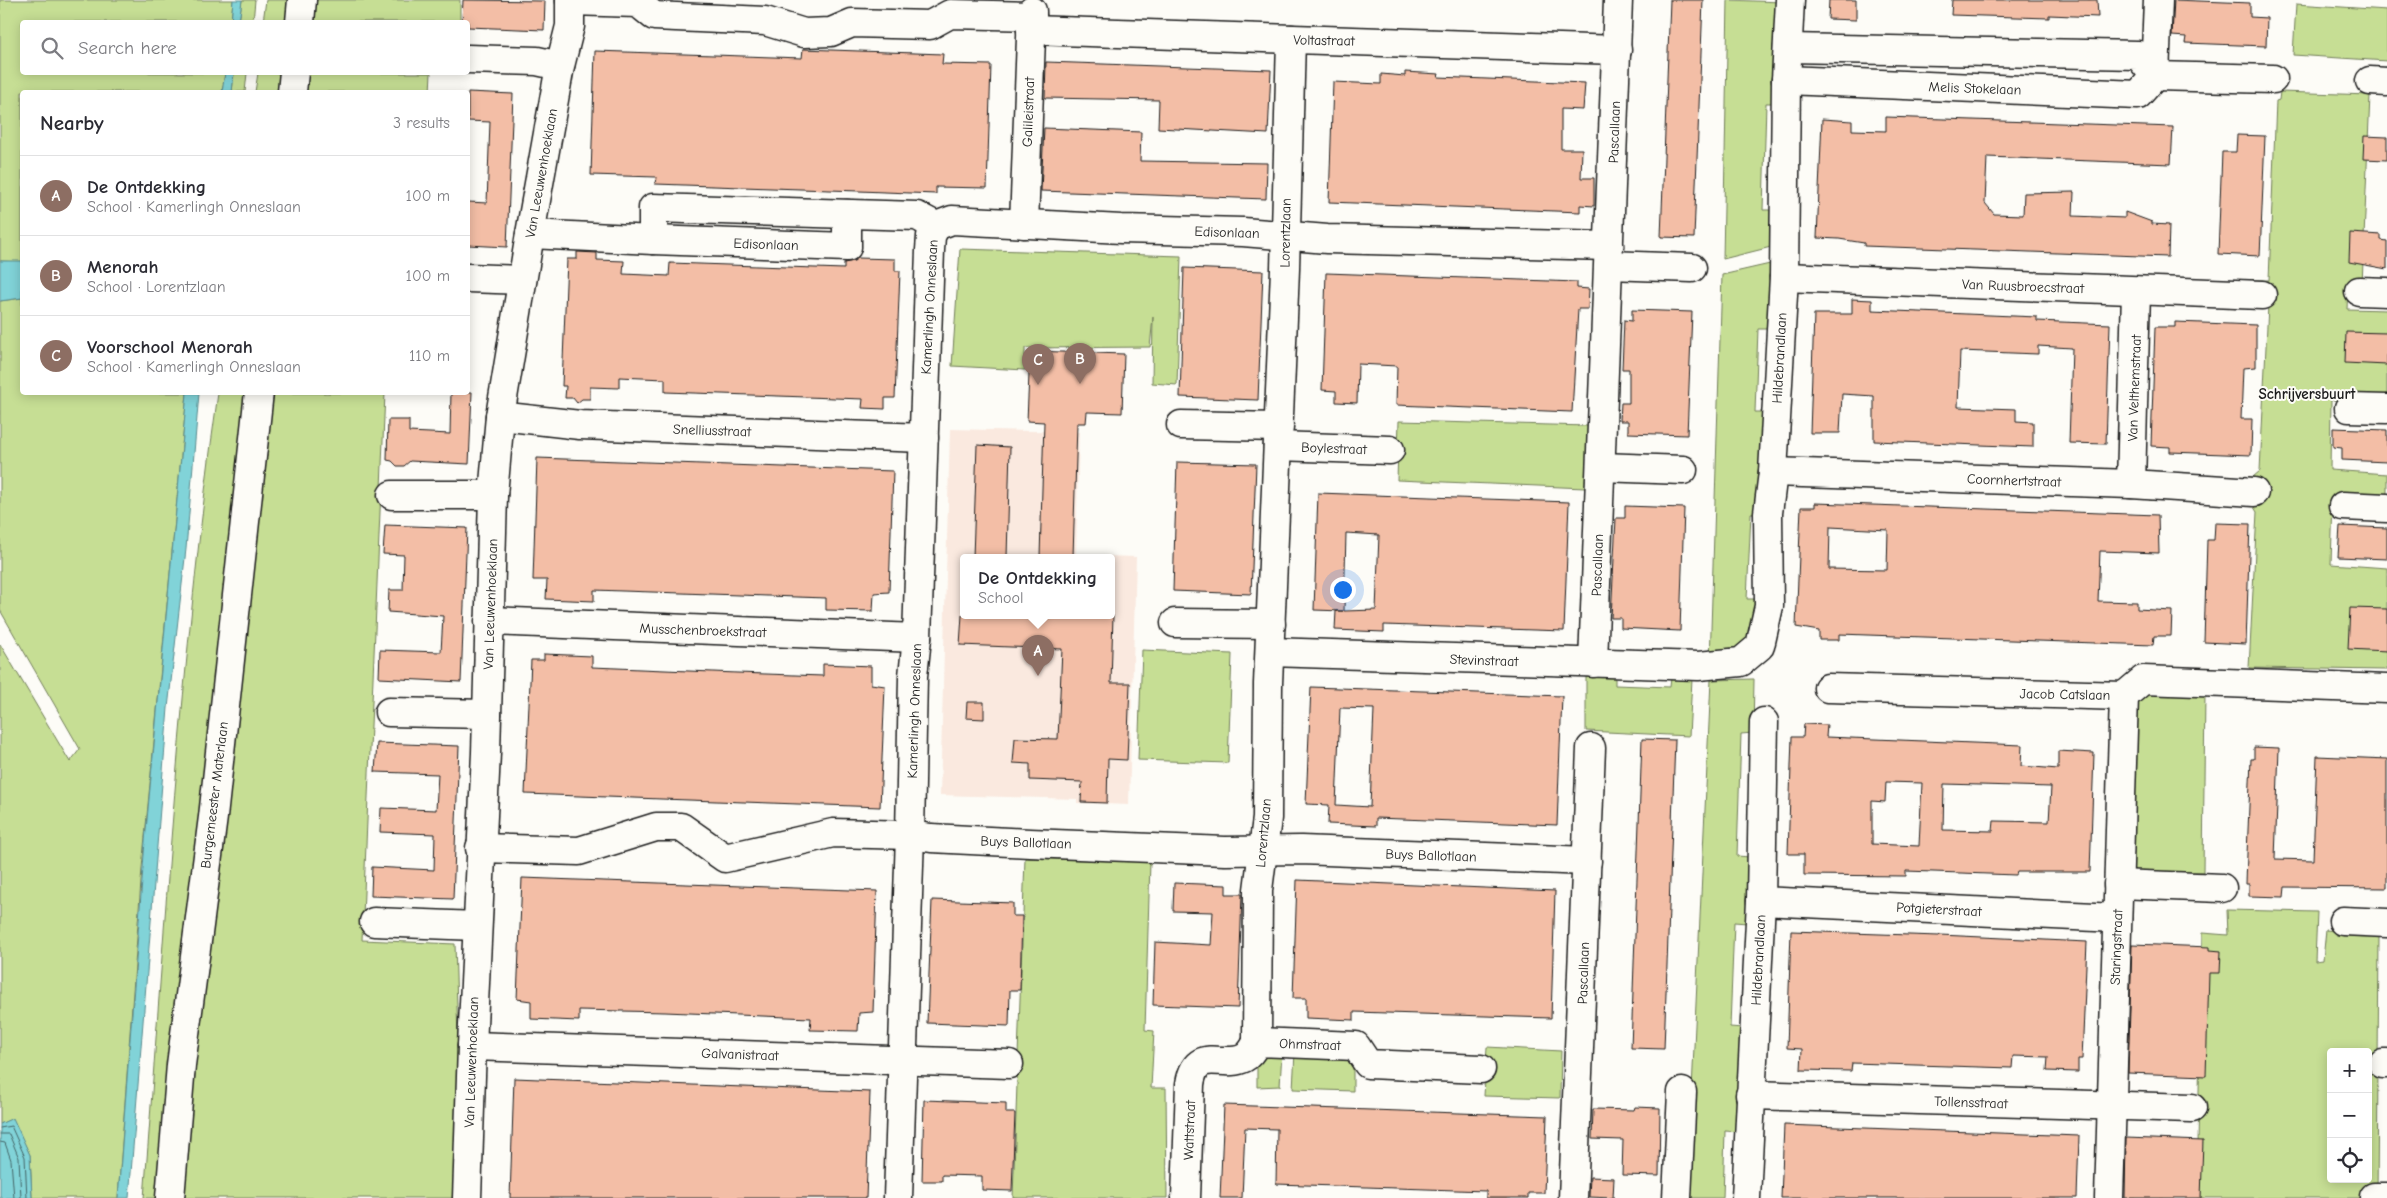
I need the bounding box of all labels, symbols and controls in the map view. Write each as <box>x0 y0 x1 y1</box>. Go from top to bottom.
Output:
search box <box>20 20 470 75</box>
street label: Voltastraat <box>1293 31 1356 50</box>
icon: search <box>38 34 66 62</box>
text: Search here <box>78 37 177 59</box>
street label: Galileistraat <box>1019 76 1038 147</box>
street label: Melis Stokelaan <box>1928 78 2022 99</box>
street label: Pascallaan <box>1605 100 1624 164</box>
street label: Van Leeuwenhoeklaan <box>522 107 561 239</box>
text: Nearby <box>40 111 104 135</box>
text: 3 results <box>393 114 450 132</box>
text: De Ontdekking <box>87 176 206 198</box>
text: A <box>52 187 60 205</box>
text: 100 m <box>406 187 450 205</box>
text: School · Kamerlingh Onneslaan <box>87 198 301 216</box>
street label: Lorentzlaan <box>1276 198 1295 268</box>
street label: Edisonlaan <box>1194 223 1260 242</box>
street label: Edisonlaan <box>733 235 799 254</box>
street label: Kamerlingh Onneslaan <box>917 239 942 375</box>
text: Menorah <box>87 256 159 278</box>
text: B <box>51 267 61 285</box>
text: 100 m <box>406 267 450 285</box>
street label: Van Ruusbroecstraat <box>1962 276 2085 297</box>
text: School · Lorentzlaan <box>87 278 226 296</box>
street label: Hildebrandlaan <box>1769 312 1790 404</box>
street label: Van Velthemstraat <box>2124 333 2145 442</box>
text: Voorschool Menorah <box>87 336 253 358</box>
pin: B <box>1064 343 1096 384</box>
pin: C <box>1022 344 1054 385</box>
text: C <box>51 347 61 365</box>
text: 110 m <box>409 347 450 365</box>
text: School · Kamerlingh Onneslaan <box>87 358 301 376</box>
district label: Schrijversbuurt <box>2258 385 2357 403</box>
street label: Snelliusstraat <box>673 421 752 440</box>
street label: Boylestraat <box>1301 439 1368 458</box>
street label: Coornhertstraat <box>1967 470 2062 491</box>
street label: Pascallaan <box>1588 533 1607 597</box>
street label: Van Leeuwenhoeklaan <box>480 538 501 670</box>
popup <box>960 554 1115 619</box>
text: De Ontdekking <box>978 567 1097 589</box>
your location <box>1330 577 1356 603</box>
text: School <box>978 589 1023 607</box>
street label: Musschenbroekstraat <box>639 620 768 641</box>
pin: A <box>1022 635 1054 676</box>
street label: Kamerlingh Onneslaan <box>904 643 925 779</box>
street label: Stevinstraat <box>1449 651 1520 670</box>
street label: Jacob Catslaan <box>2019 685 2111 704</box>
street label: Burgemeester Materlaan <box>197 721 232 870</box>
street label: Lorentzlaan <box>1252 798 1275 868</box>
street label: Buys Ballotlaan <box>980 832 1072 853</box>
street label: Buys Ballotlaan <box>1385 845 1477 866</box>
street label: Potgieterstraat <box>1896 899 1983 920</box>
street label: Staringstraat <box>2107 908 2126 985</box>
street label: Hildebrandlaan <box>1748 914 1769 1006</box>
street label: Pascallaan <box>1574 941 1593 1005</box>
street label: Van Leeuwenhoeklaan <box>461 996 482 1128</box>
street label: Ohmstraat <box>1279 1035 1342 1054</box>
street label: Galvanistraat <box>701 1045 780 1064</box>
map controls <box>2327 1048 2372 1183</box>
button: + <box>2327 1048 2372 1093</box>
street label: Tollensstraat <box>1934 1093 2009 1112</box>
button: − <box>2327 1093 2372 1138</box>
street label: Wattstraat <box>1180 1099 1199 1160</box>
button: locate <box>2327 1138 2372 1183</box>

